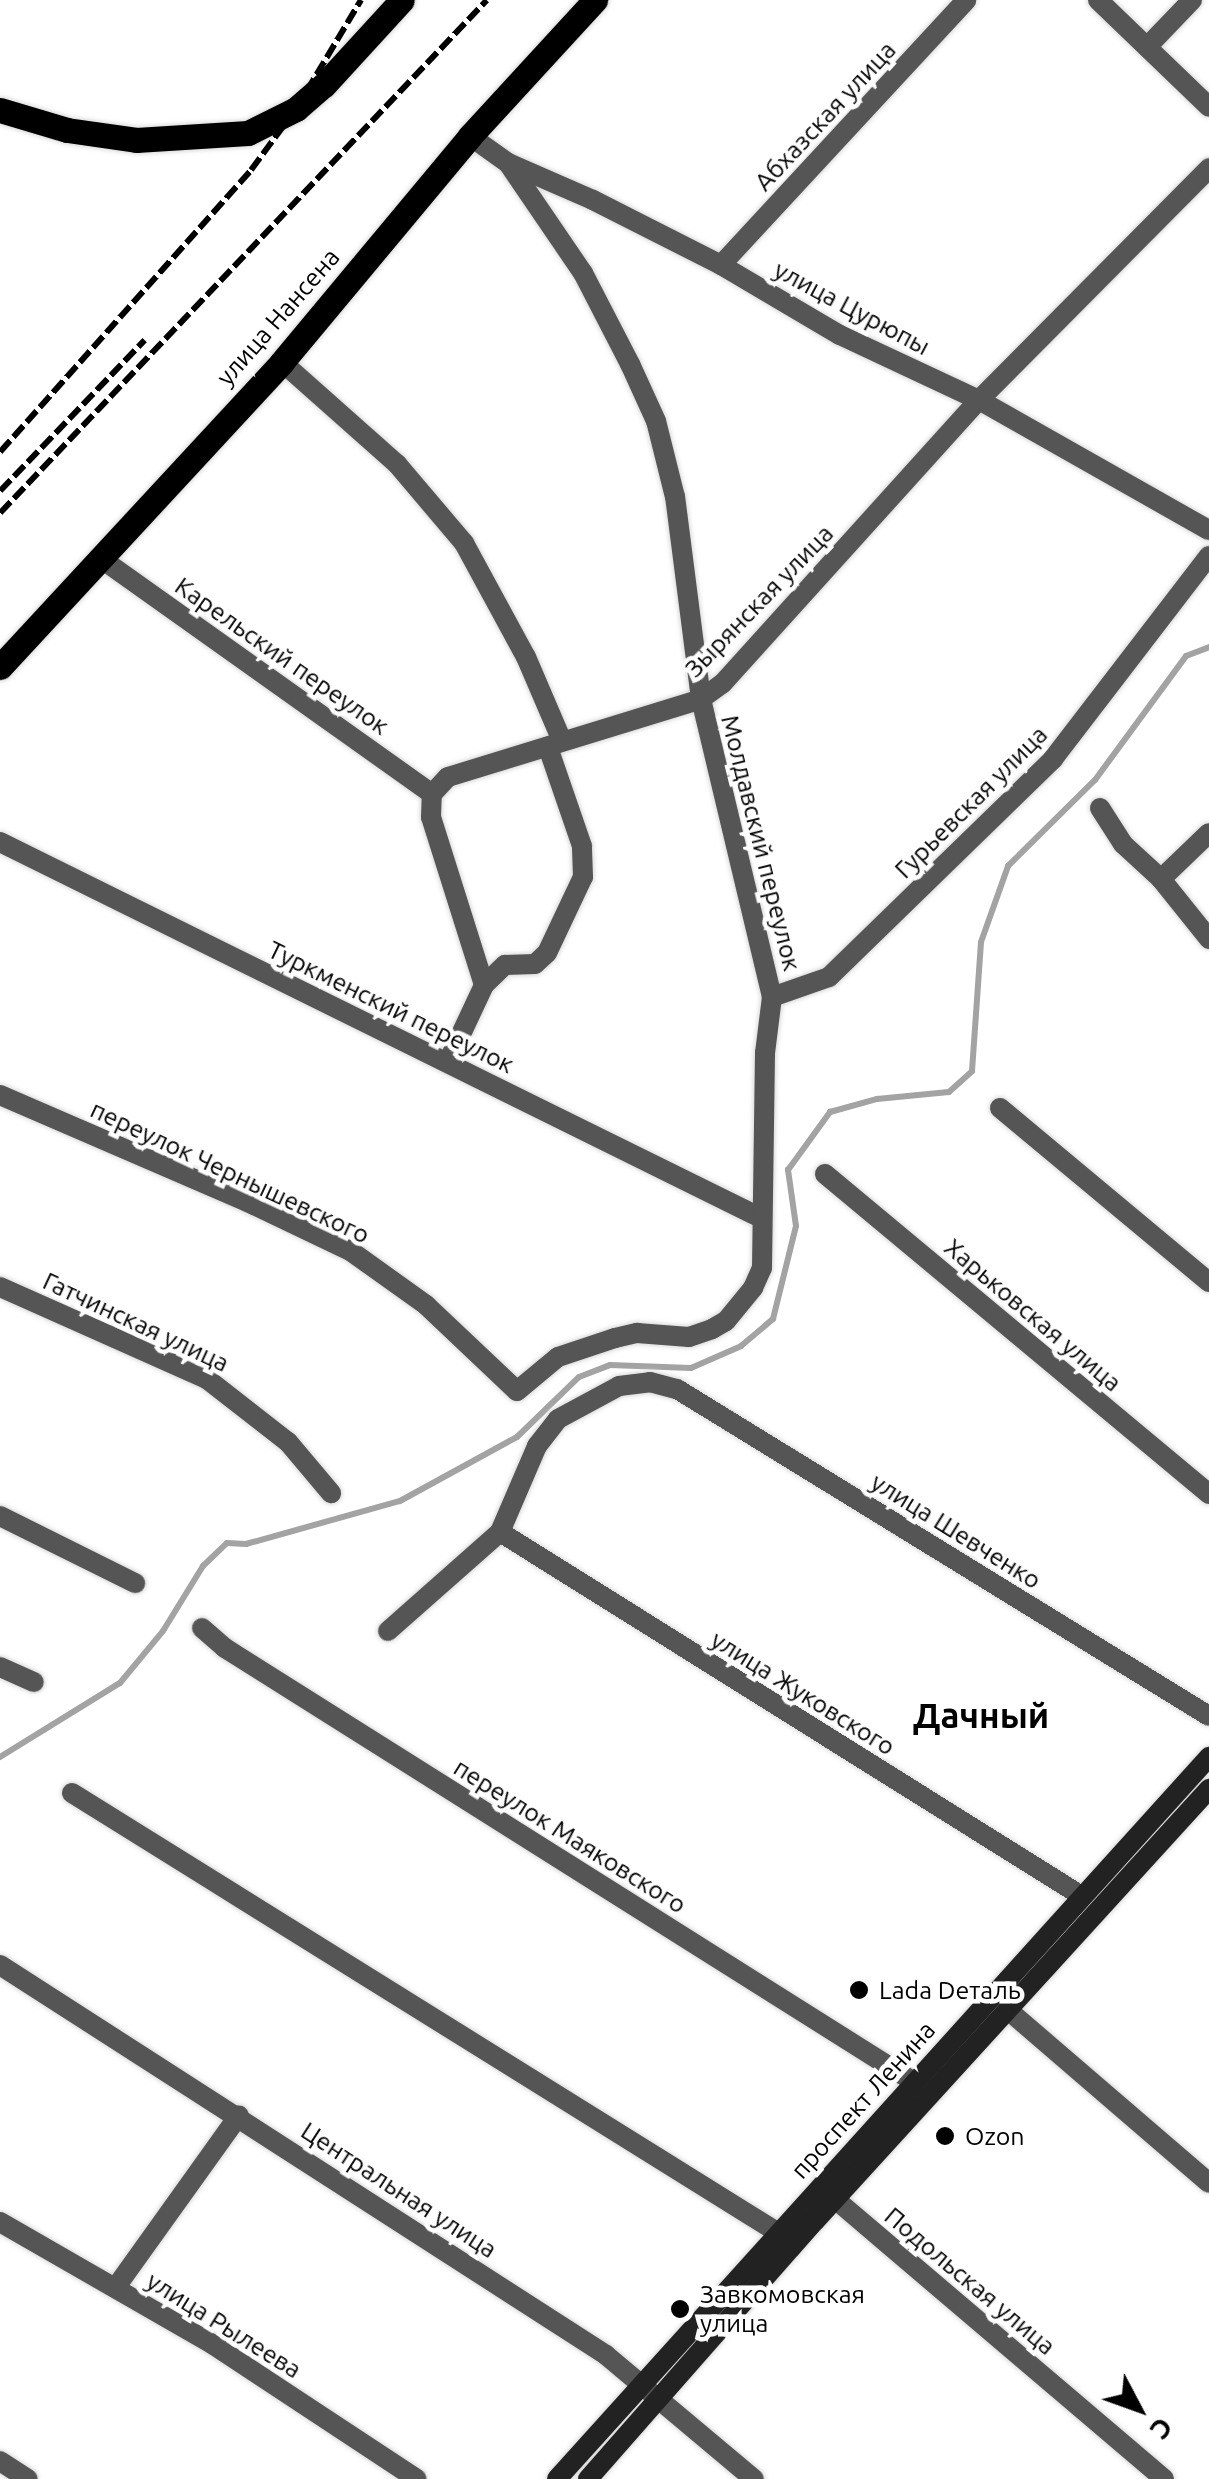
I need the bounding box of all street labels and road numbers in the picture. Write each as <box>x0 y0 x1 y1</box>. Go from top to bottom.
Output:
street label: Абхазская улица <box>748 35 902 197</box>
street label: улица Нансена <box>210 242 346 392</box>
street label: улица Цурюпы <box>769 254 935 362</box>
street label: Зырянская улица <box>679 519 839 683</box>
street label: Карельский переулок <box>169 571 395 741</box>
street label: Молдавский переулок <box>715 712 807 974</box>
street label: Гурьевская улица <box>888 719 1054 885</box>
street label: Туркменский переулок <box>263 934 519 1080</box>
street label: переулок Чернышевского <box>86 1094 374 1250</box>
street label: Харьковская улица <box>938 1232 1128 1398</box>
street label: Гатчинская улица <box>38 1266 234 1378</box>
street label: улица Шевченко <box>866 1467 1046 1595</box>
street label: улица Жуковского <box>706 1624 900 1762</box>
street label: переулок Маяковского <box>448 1752 692 1920</box>
street label: проспект Ленина <box>785 2015 941 2185</box>
street label: Центральная улица <box>296 2116 502 2264</box>
street label: Подольская улица <box>879 2201 1061 2361</box>
street label: улица Рылеева <box>141 2265 307 2385</box>

